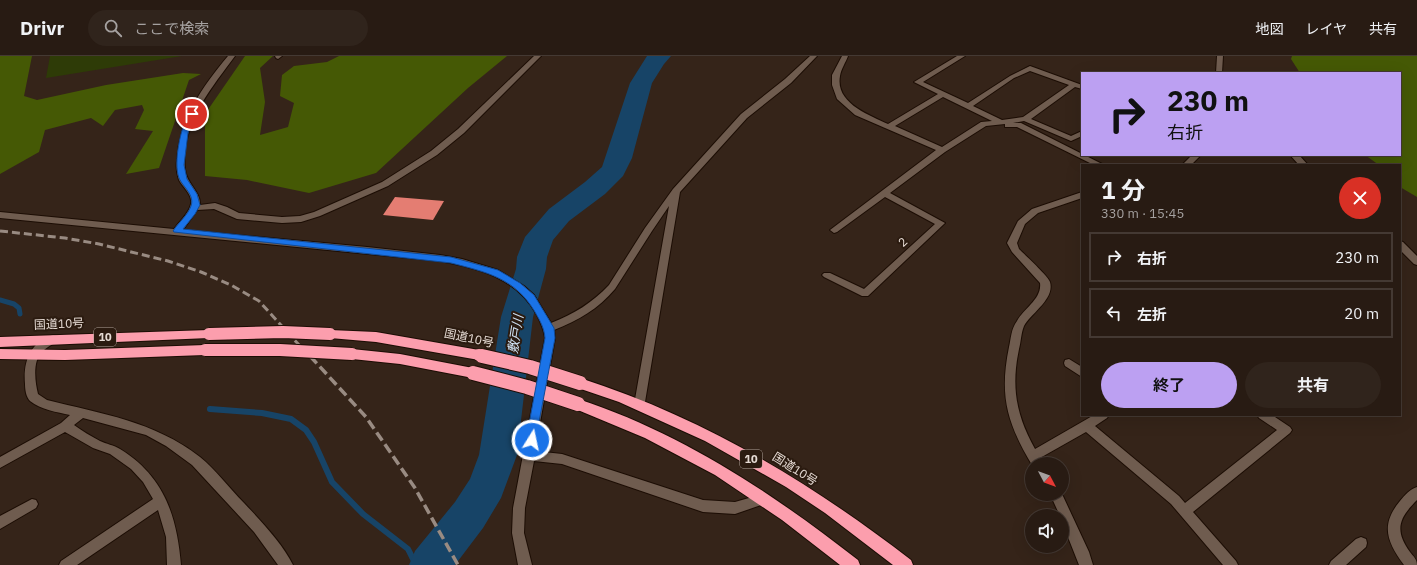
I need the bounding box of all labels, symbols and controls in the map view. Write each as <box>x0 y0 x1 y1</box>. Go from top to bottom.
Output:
search box <box>88 10 368 46</box>
text: Drivr <box>20 16 64 40</box>
icon: search <box>102 17 124 39</box>
text: ここで検索 <box>134 19 209 38</box>
text: 地図 <box>1255 20 1283 38</box>
text: レイヤ <box>1305 20 1347 38</box>
text: 共有 <box>1369 20 1397 38</box>
text: 230 m <box>1167 82 1249 119</box>
icon: right <box>1101 88 1153 140</box>
pin <box>175 97 209 131</box>
icon: arrive <box>181 103 203 125</box>
text: 右折 <box>1167 121 1203 144</box>
text: 1 分 <box>1101 174 1145 206</box>
button: close <box>1339 177 1381 219</box>
text: 330 m · 15:45 <box>1101 205 1184 222</box>
street label: 2 <box>895 234 910 250</box>
icon: right <box>1103 246 1125 268</box>
text: 230 m <box>1335 248 1379 267</box>
text: 右折 <box>1137 249 1167 268</box>
icon: left <box>1103 302 1125 324</box>
text: 20 m <box>1344 304 1379 323</box>
text: 左折 <box>1137 305 1167 324</box>
water label: 敷戸川 <box>504 312 527 355</box>
street label: 国道10号 <box>34 315 84 332</box>
street label: 国道10号 <box>443 325 495 350</box>
road number: 10 <box>94 328 116 346</box>
button: 終了 <box>1101 362 1237 408</box>
button: 共有 <box>1245 362 1381 408</box>
position arrow <box>511 419 553 461</box>
street label: 国道10号 <box>770 449 821 488</box>
road number: 10 <box>740 450 762 468</box>
north arrow <box>1025 457 1069 501</box>
map controls <box>1025 457 1069 553</box>
button: sound <box>1025 509 1069 553</box>

